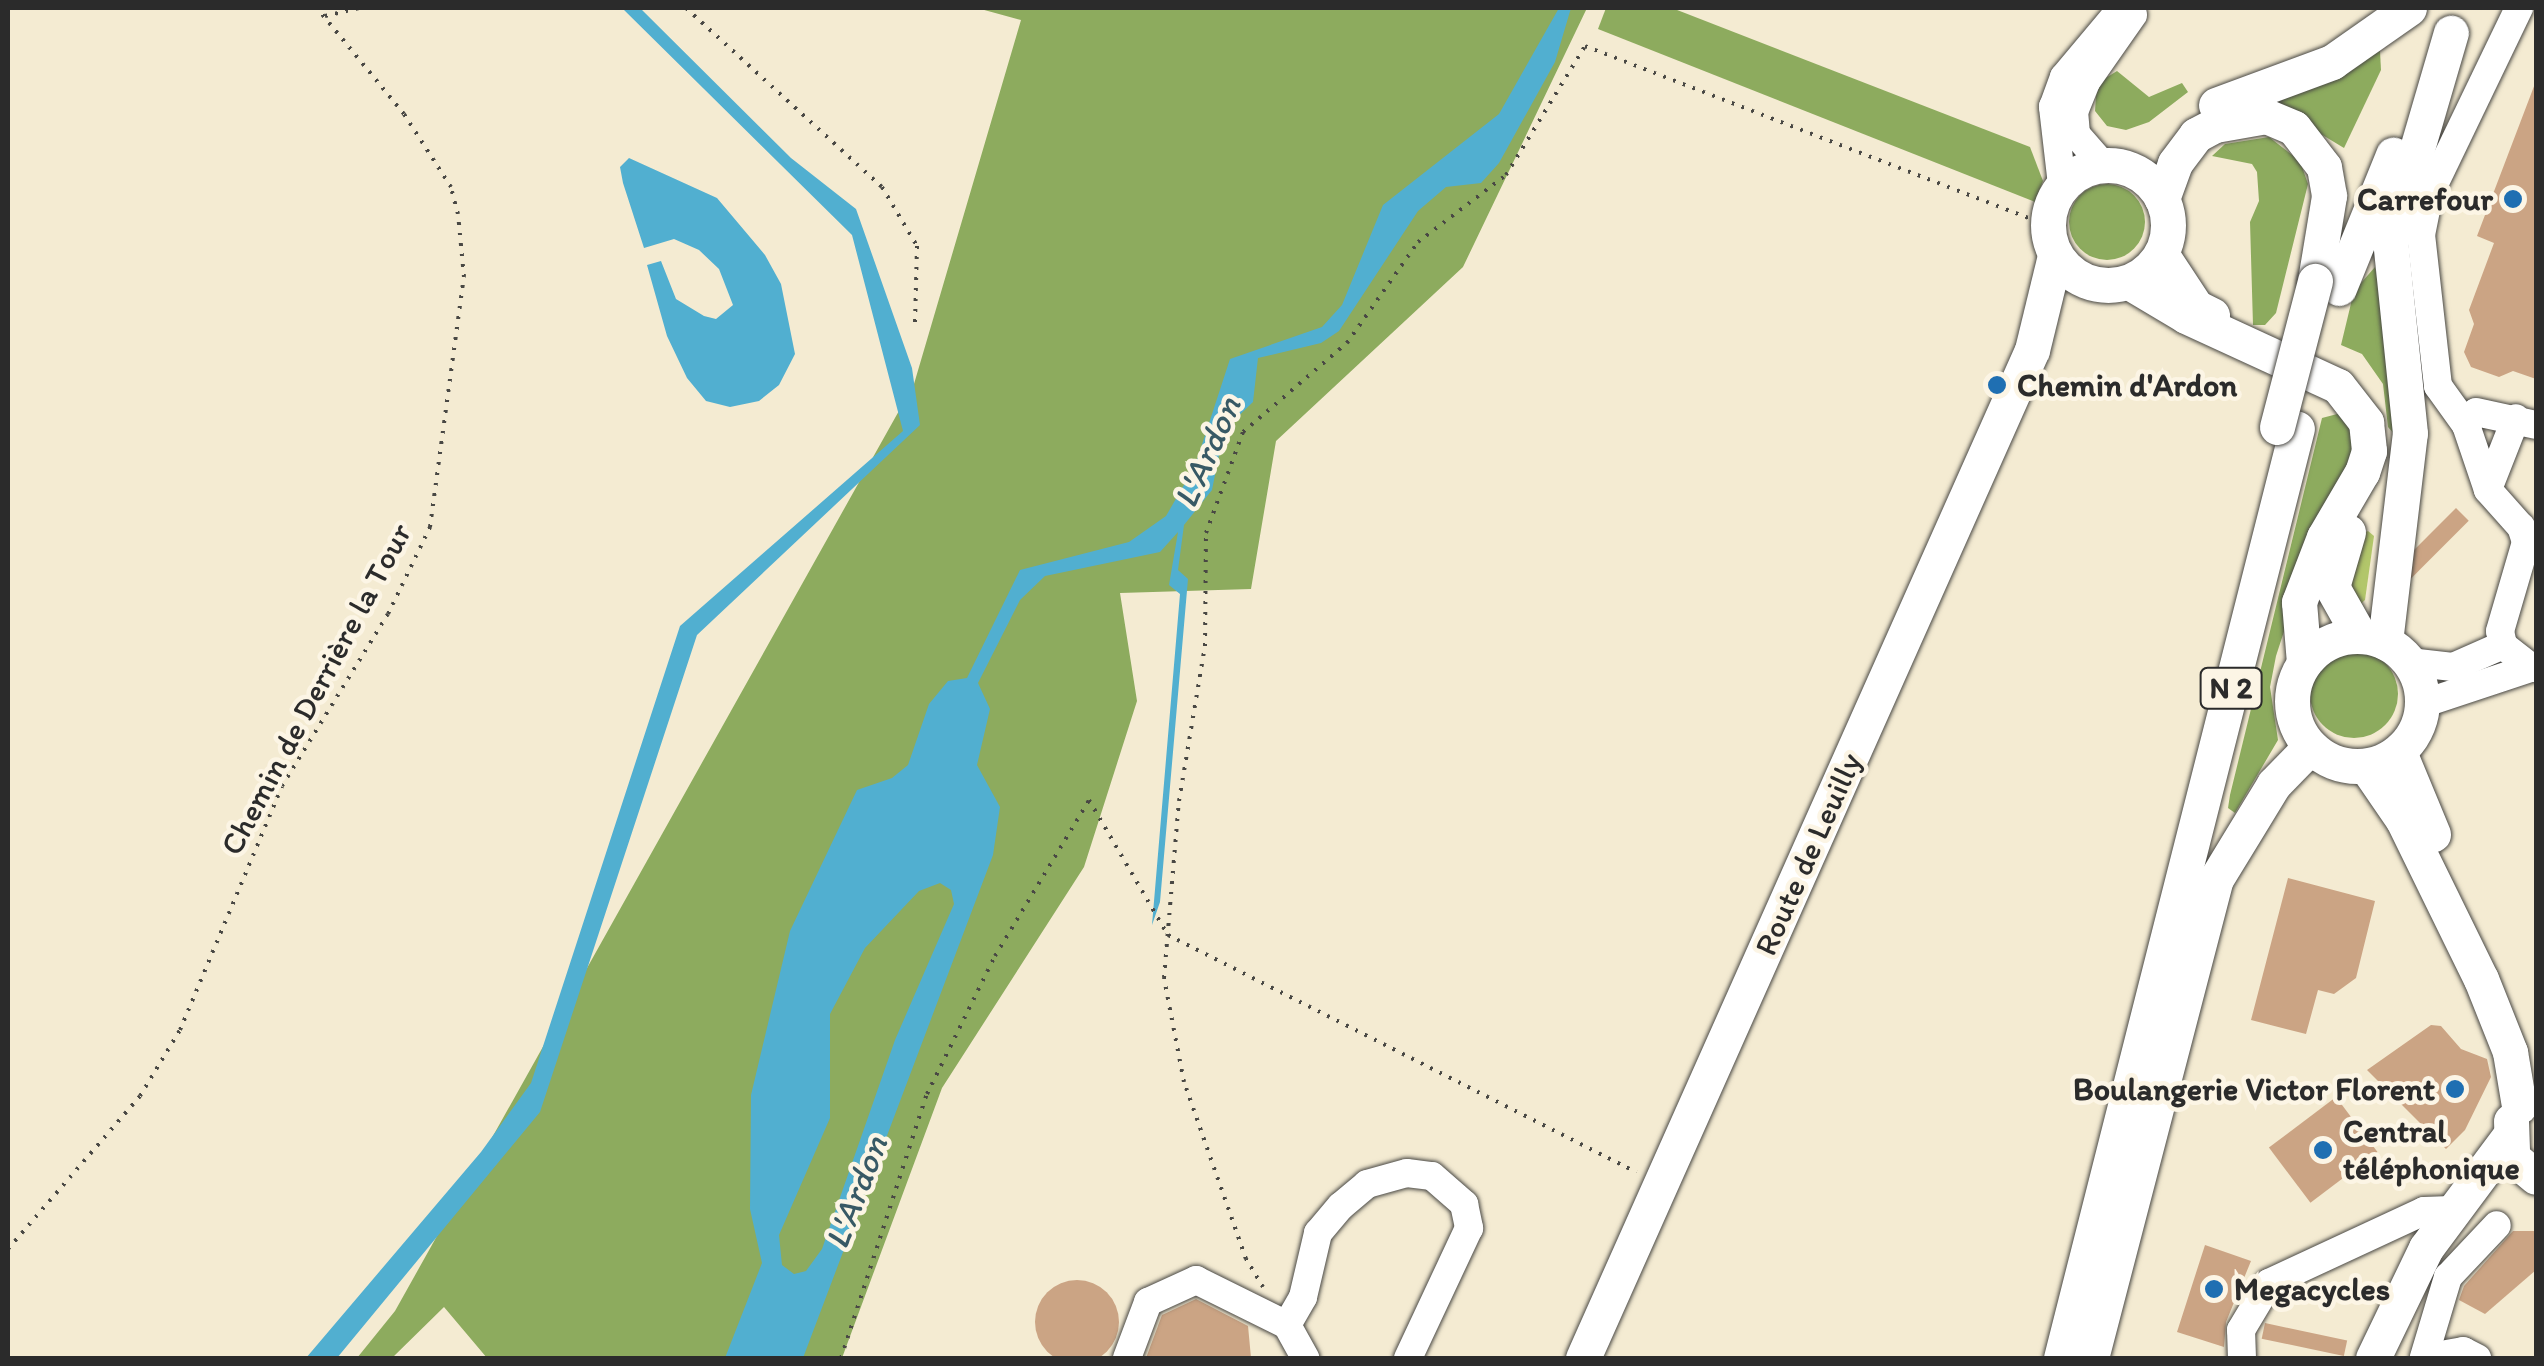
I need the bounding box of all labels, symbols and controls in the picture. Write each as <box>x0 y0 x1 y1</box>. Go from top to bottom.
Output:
place label: Carrefour <box>2357 180 2493 218</box>
marker: Carrefour <box>2502 188 2524 210</box>
place label: Chemin d'Ardon <box>2017 366 2237 404</box>
marker: Chemin d'Ardon <box>1986 374 2008 396</box>
water label: L'Ardon <box>1164 390 1250 514</box>
street label: Chemin de Derrière la Tour <box>213 518 419 860</box>
road number: N 2 <box>2198 663 2264 713</box>
street label: Route de Leuilly <box>1746 747 1870 961</box>
place label: Boulangerie Victor Florent <box>2073 1070 2435 1108</box>
marker: Boulangerie Victor Florent <box>2444 1078 2466 1100</box>
place label: Central téléphonique <box>2343 1113 2520 1188</box>
water label: L'Ardon <box>815 1130 897 1254</box>
marker: Central téléphonique <box>2312 1139 2334 1161</box>
place label: Megacycles <box>2234 1270 2390 1308</box>
marker: Megacycles <box>2203 1278 2225 1300</box>

